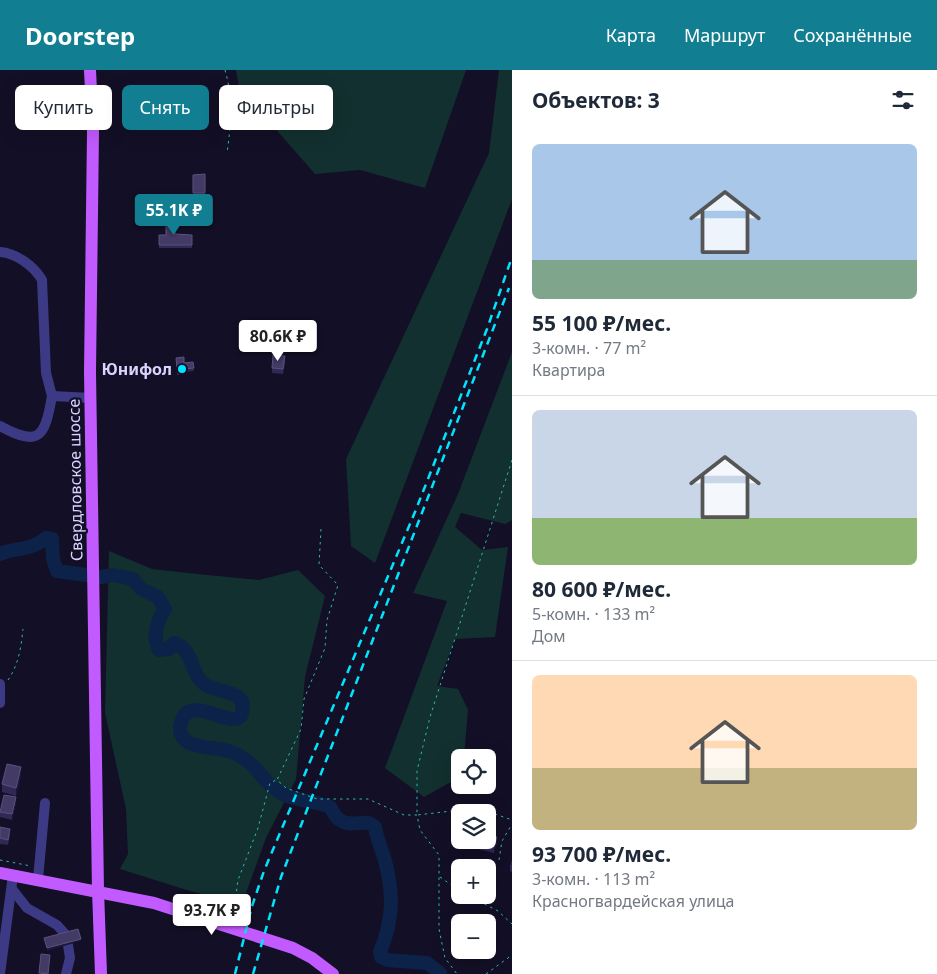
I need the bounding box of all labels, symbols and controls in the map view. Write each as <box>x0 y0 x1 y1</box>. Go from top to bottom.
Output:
text: Doorstep <box>25 19 135 52</box>
text: Карта <box>606 23 656 47</box>
text: Маршрут <box>684 23 765 47</box>
text: Сохранённые <box>793 23 912 47</box>
chip: Купить <box>15 85 112 130</box>
chip: Снять <box>122 85 209 130</box>
chip: Фильтры <box>219 85 333 130</box>
text: Объектов: 3 <box>532 86 660 114</box>
icon: filters <box>889 86 917 114</box>
icon: home <box>680 177 770 267</box>
pin: 55.1K ₽ <box>128 194 220 236</box>
text: 55.1K ₽ <box>146 199 202 221</box>
text: 55 100 ₽/мес. <box>532 309 671 337</box>
pin: 80.6K ₽ <box>232 320 324 362</box>
text: 80.6K ₽ <box>250 325 306 347</box>
text: 3-комн. · 77 m² <box>532 337 646 359</box>
place label: Юнифол <box>102 358 172 380</box>
text: Квартира <box>532 359 606 381</box>
marker: Юнифол <box>176 363 188 375</box>
street label: Свердловское шоссе <box>63 398 87 561</box>
icon: home <box>680 442 770 532</box>
text: 80 600 ₽/мес. <box>532 575 671 603</box>
text: 5-комн. · 133 m² <box>532 603 655 625</box>
text: Дом <box>532 625 565 647</box>
icon: home <box>680 707 770 797</box>
map controls <box>451 749 496 959</box>
button: locate <box>451 749 496 794</box>
button: layers <box>451 804 496 849</box>
text: 93 700 ₽/мес. <box>532 840 671 868</box>
button: + <box>451 859 496 904</box>
text: 3-комн. · 113 m² <box>532 868 655 890</box>
text: Красногвардейская улица <box>532 890 735 912</box>
pin: 93.7K ₽ <box>166 894 258 936</box>
text: 93.7K ₽ <box>184 899 240 921</box>
button: − <box>451 914 496 959</box>

